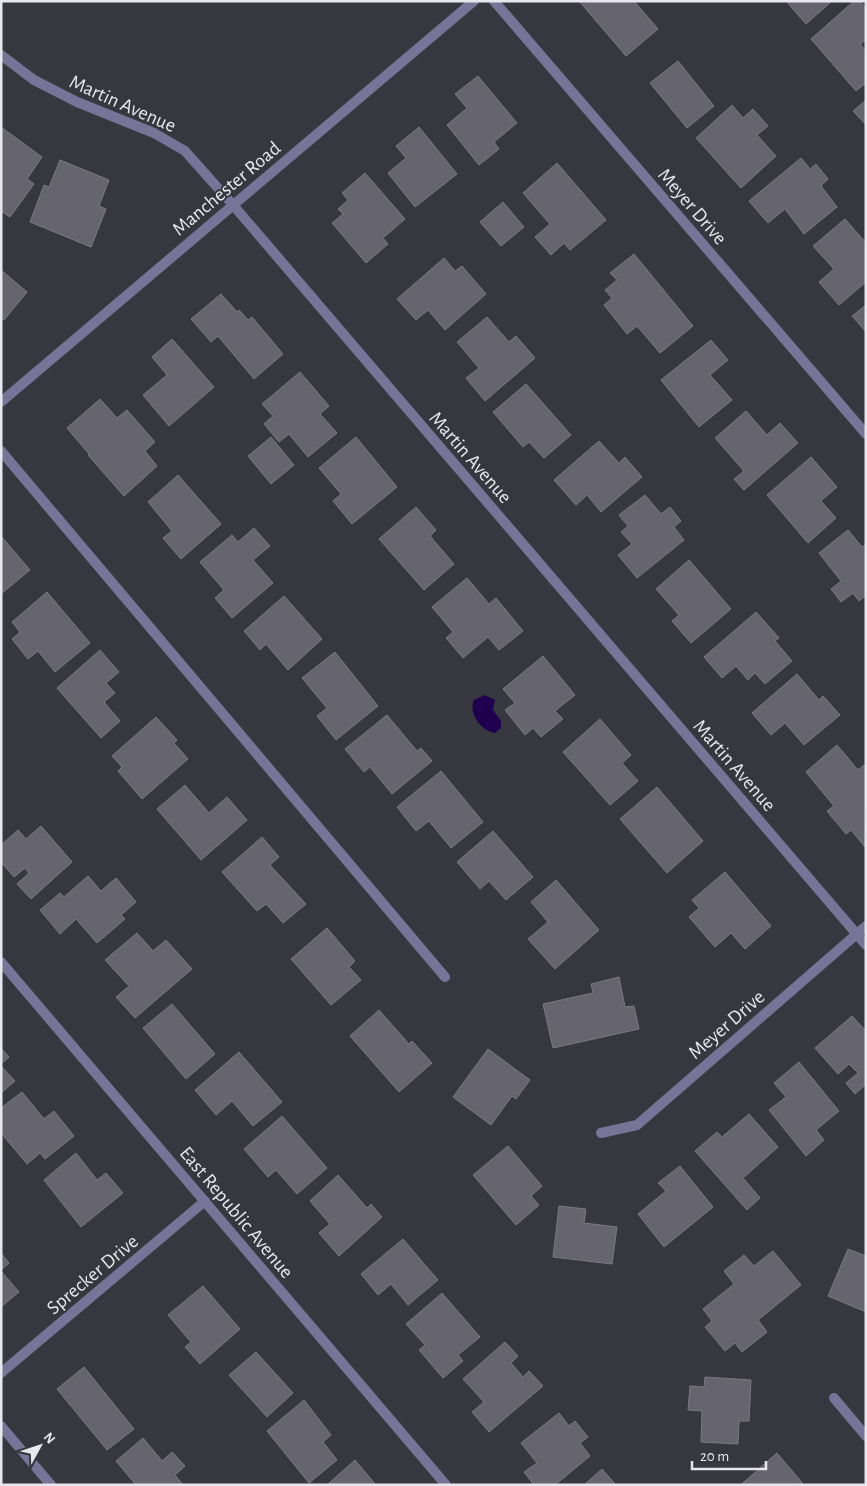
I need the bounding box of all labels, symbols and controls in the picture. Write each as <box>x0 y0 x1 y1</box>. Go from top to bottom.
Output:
street label: Martin Avenue <box>66 72 179 136</box>
street label: Manchester Road <box>169 138 285 240</box>
street label: Meyer Drive <box>654 165 730 248</box>
street label: Martin Avenue <box>425 408 515 507</box>
street label: Martin Avenue <box>689 716 779 815</box>
street label: Meyer Drive <box>685 987 768 1063</box>
street label: East Republic Avenue <box>176 1143 297 1282</box>
street label: Sprecker Drive <box>43 1231 142 1318</box>
north arrow <box>15 1421 65 1471</box>
text: N <box>41 1430 58 1447</box>
scale bar <box>692 1438 766 1470</box>
text: 20 m <box>700 1449 729 1464</box>

